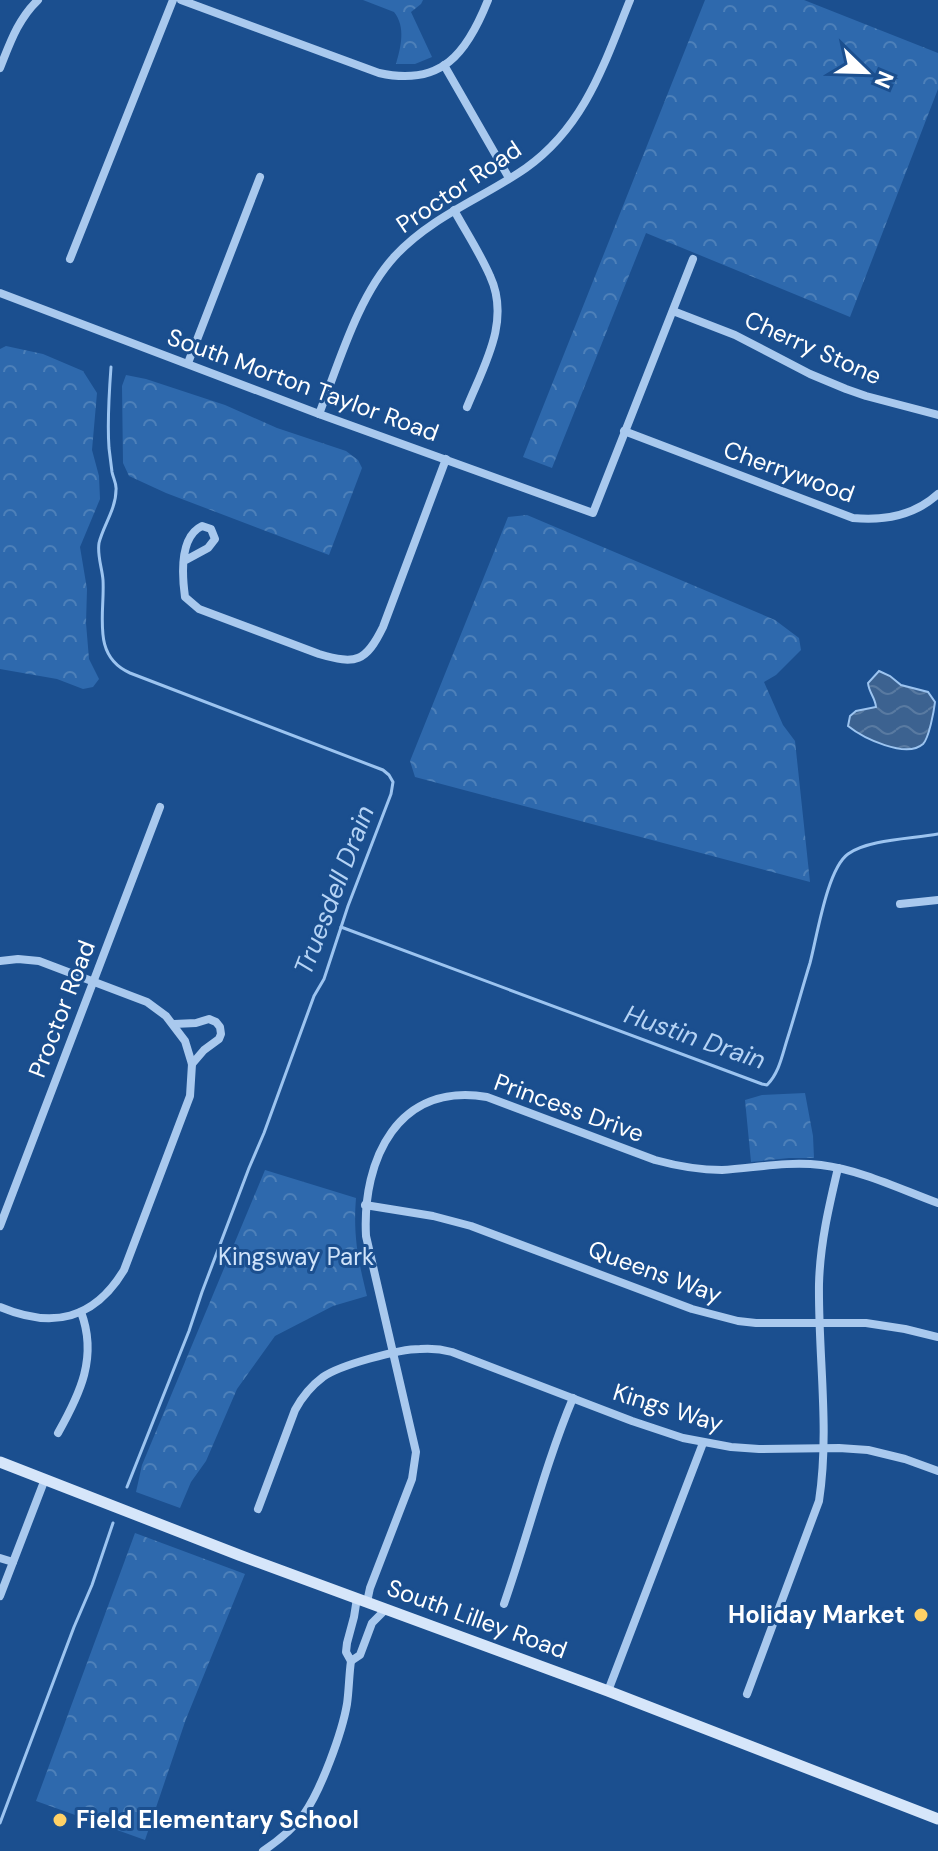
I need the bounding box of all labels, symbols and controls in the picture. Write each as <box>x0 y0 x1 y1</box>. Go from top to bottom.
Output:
north arrow <box>826 32 906 112</box>
text: N <box>867 67 900 93</box>
street label: Proctor Road <box>390 133 527 240</box>
street label: Cherry Stone <box>740 304 887 392</box>
street label: South Morton Taylor Road <box>163 321 443 448</box>
street label: Cherrywood <box>719 434 859 510</box>
water label: Truesdell Drain <box>286 800 382 980</box>
street label: Proctor Road <box>21 936 102 1082</box>
water label: Hustin Drain <box>620 997 770 1077</box>
street label: Princess Drive <box>490 1066 648 1149</box>
street label: Queens Way <box>584 1233 726 1310</box>
park label: Kingsway Park <box>218 1241 374 1272</box>
street label: Kings Way <box>609 1376 727 1439</box>
street label: South Lilley Road <box>383 1572 571 1665</box>
place label: Holiday Market <box>728 1599 905 1630</box>
marker: Holiday Market <box>912 1606 930 1624</box>
place label: Field Elementary School <box>76 1804 359 1835</box>
marker: Field Elementary School <box>51 1811 69 1829</box>

